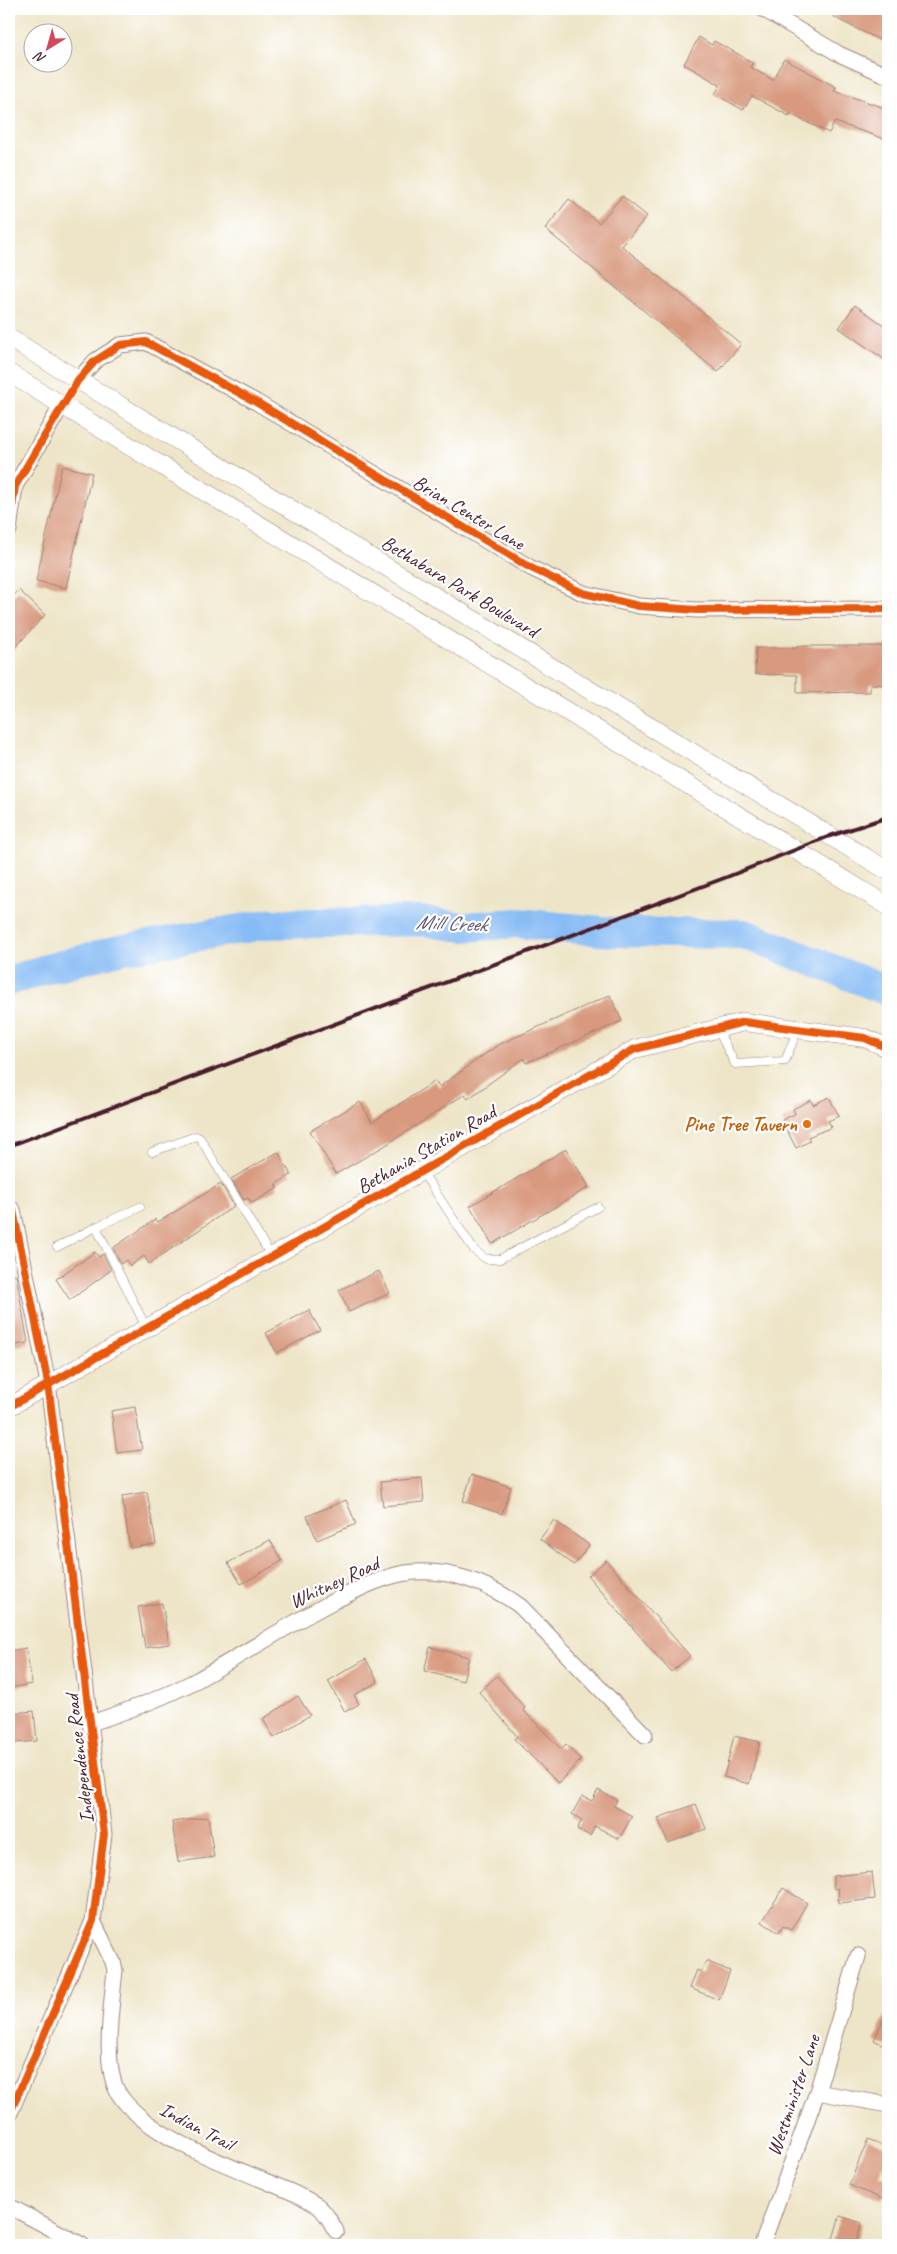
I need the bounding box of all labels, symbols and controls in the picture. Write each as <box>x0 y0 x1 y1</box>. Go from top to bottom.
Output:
north arrow <box>22 22 72 72</box>
text: N <box>30 47 49 67</box>
street label: Brian Center Lane <box>408 469 530 556</box>
street label: Bethabara Park Boulevard <box>377 530 545 645</box>
water label: Mill Creek <box>415 909 490 937</box>
street label: Bethania Station Road <box>352 1098 503 1199</box>
place label: Pine Tree Tavern <box>684 1112 798 1137</box>
marker: Pine Tree Tavern <box>801 1118 813 1130</box>
street label: Whitney Road <box>285 1550 386 1614</box>
street label: Independence Road <box>59 1690 100 1825</box>
street label: Westminister Lane <box>761 2030 826 2159</box>
street label: Indian Trail <box>155 2097 241 2158</box>

